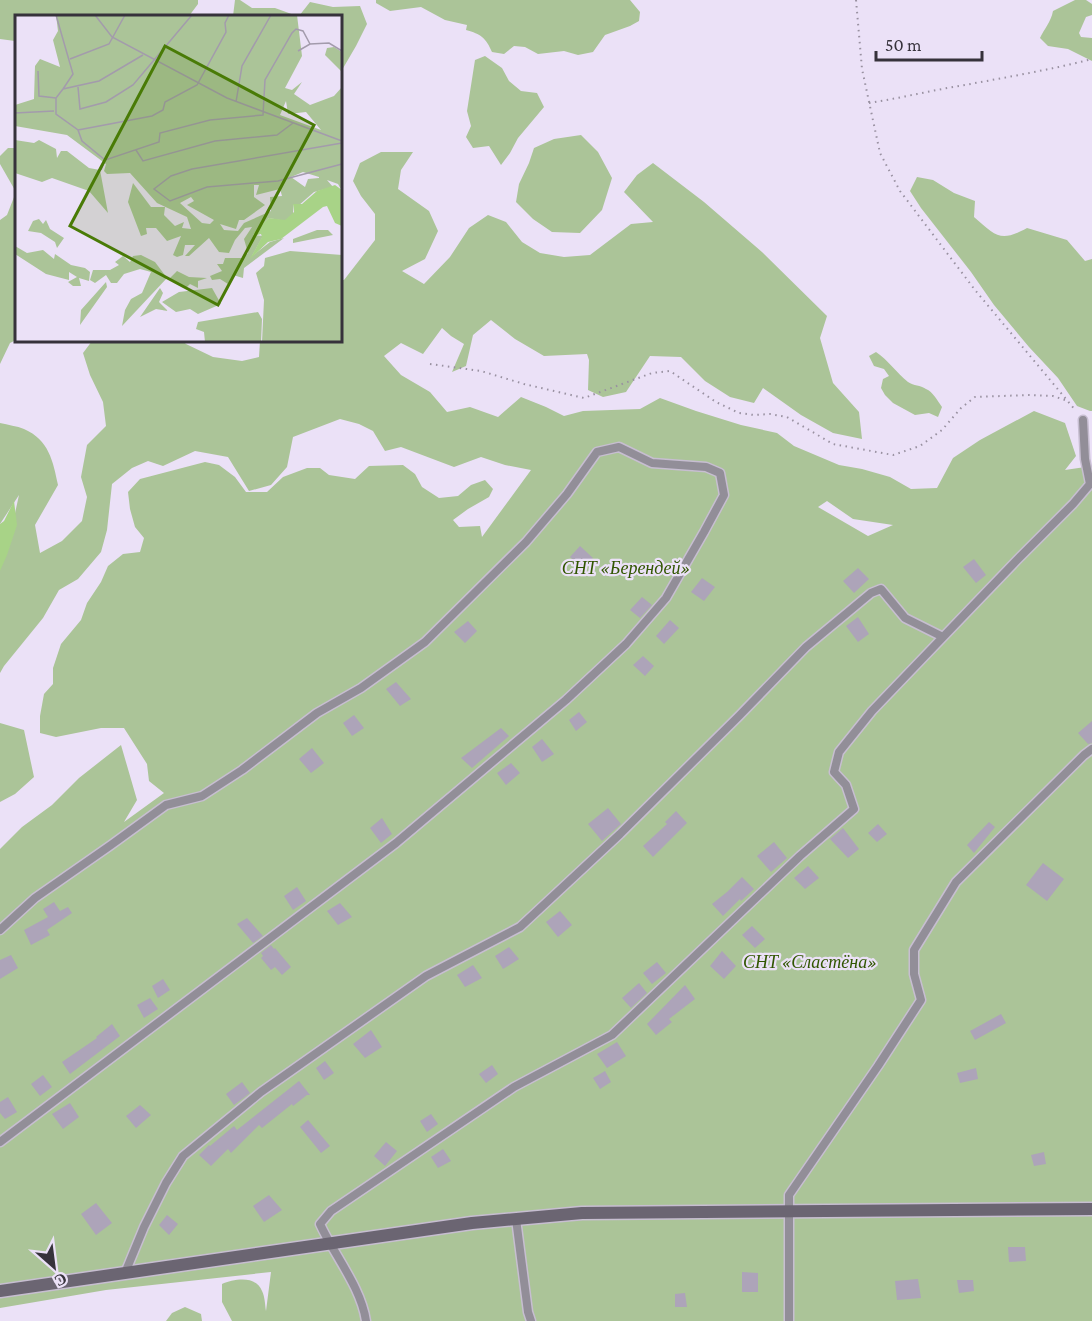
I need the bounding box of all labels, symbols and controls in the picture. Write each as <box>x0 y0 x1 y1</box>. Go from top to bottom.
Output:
inset map <box>15 15 342 342</box>
scale bar <box>876 24 982 62</box>
text: 50 m <box>885 35 922 55</box>
park label: СНТ «Берендей» <box>562 558 690 578</box>
park label: СНТ «Сластёна» <box>743 952 877 972</box>
north arrow <box>24 1237 84 1297</box>
text: С <box>52 1270 70 1290</box>

